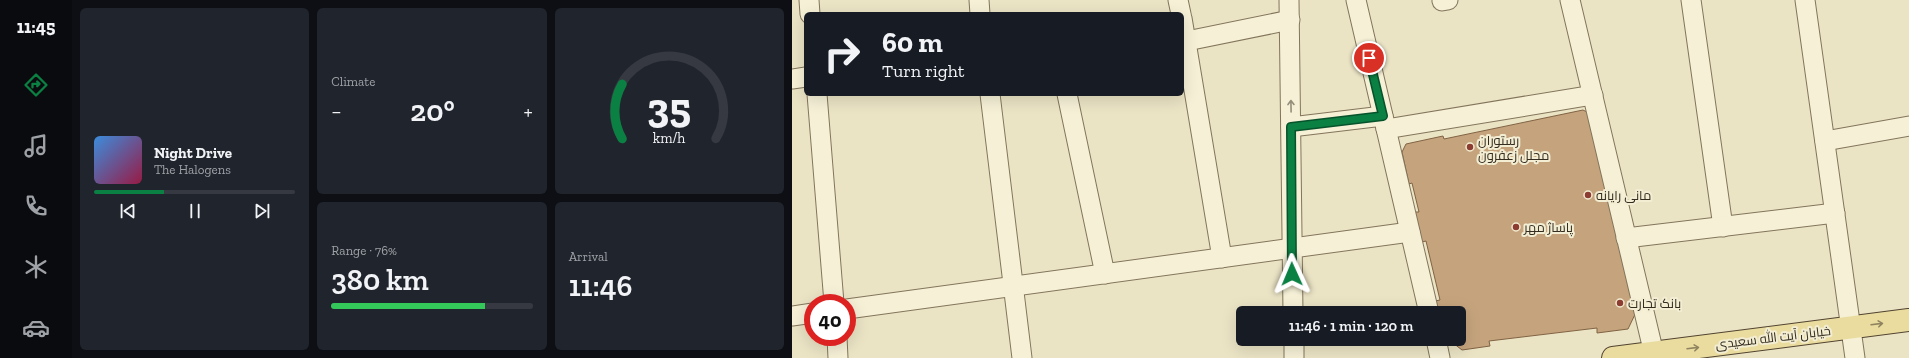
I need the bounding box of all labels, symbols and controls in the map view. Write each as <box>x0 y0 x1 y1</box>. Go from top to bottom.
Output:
text: 11:45 <box>17 16 55 38</box>
text: 60 m <box>882 26 943 59</box>
icon: right <box>816 28 868 80</box>
pin <box>1352 41 1386 75</box>
icon: arrive <box>1358 47 1380 69</box>
text: Turn right <box>882 60 964 82</box>
icon: directions <box>22 71 50 99</box>
text: Climate <box>331 74 375 89</box>
text: 35 <box>647 83 691 133</box>
text: 20° <box>410 93 455 129</box>
text: − <box>331 98 342 125</box>
text: + <box>523 98 533 125</box>
one-way arrow <box>1287 100 1295 113</box>
text: km/h <box>653 130 686 147</box>
icon: music <box>22 132 50 160</box>
place label: رستوران مجلل زعفرون <box>1478 133 1549 163</box>
marker: رستوران مجلل زعفرون <box>1465 142 1475 152</box>
text: Night Drive <box>154 144 232 162</box>
text: The Halogens <box>154 162 231 177</box>
place label: مانی رایانه <box>1596 188 1651 203</box>
marker: مانی رایانه <box>1583 190 1593 200</box>
icon: phone <box>22 192 50 220</box>
icon: previous <box>117 200 139 222</box>
icon: pause <box>184 200 206 222</box>
icon: next <box>251 200 273 222</box>
place label: پاساژ مهر <box>1523 220 1574 237</box>
marker: پاساژ مهر <box>1511 222 1521 232</box>
text: Range · 76% <box>331 243 397 258</box>
text: Arrival <box>569 249 608 264</box>
icon: climate <box>22 253 50 281</box>
position arrow <box>1271 253 1313 295</box>
text: 380 km <box>331 262 429 298</box>
text: 11:46 <box>569 268 632 304</box>
speed limit sign: 40 <box>804 294 856 346</box>
place label: بانک تجارت <box>1628 296 1681 311</box>
marker: بانک تجارت <box>1615 298 1625 308</box>
icon: car <box>22 314 50 342</box>
text: 11:46 · 1 min · 120 m <box>1289 317 1413 335</box>
one-way arrow <box>1870 320 1883 328</box>
street label: خیابان آیت الله سعیدی <box>1714 322 1832 352</box>
one-way arrow <box>1686 344 1699 352</box>

